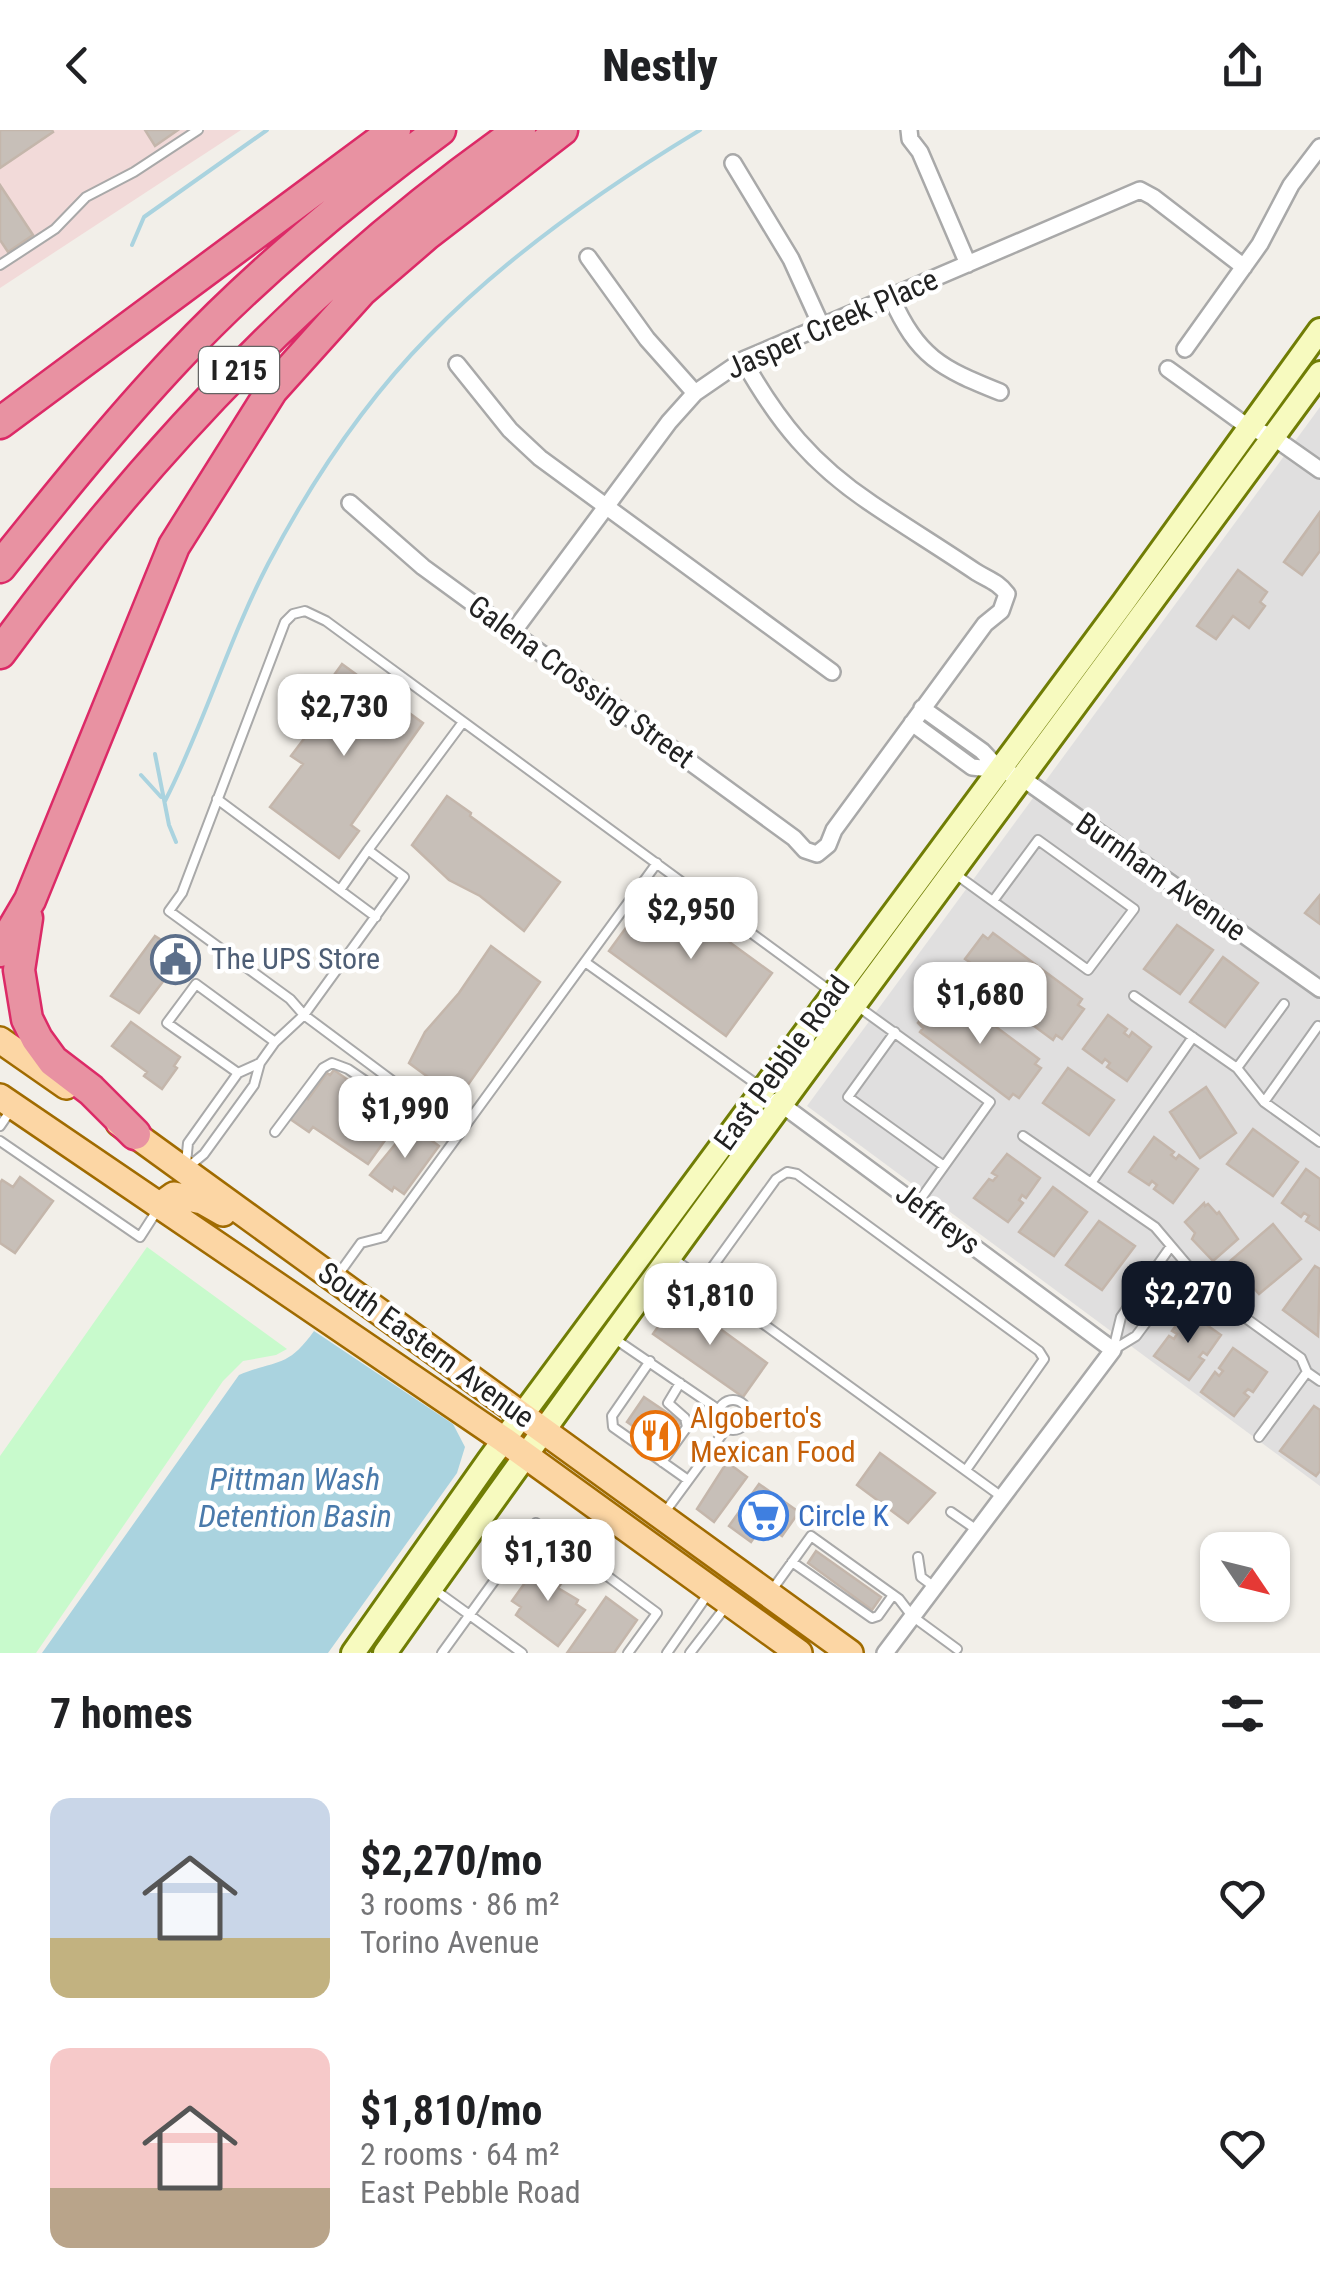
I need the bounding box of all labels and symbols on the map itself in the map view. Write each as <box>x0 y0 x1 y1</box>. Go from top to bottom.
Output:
street label: Jasper Creek Place <box>721 261 943 386</box>
road number: I 215 <box>199 347 279 393</box>
street label: Galena Crossing Street <box>462 588 701 775</box>
pin: $2,730 <box>263 674 425 759</box>
street label: Burnham Avenue <box>1070 805 1253 948</box>
pin: $2,950 <box>610 877 772 962</box>
public building icon: The UPS Store <box>150 933 202 985</box>
place label: The UPS Store <box>211 941 380 976</box>
pin: $1,680 <box>899 962 1061 1047</box>
street label: East Pebble Road <box>707 969 857 1157</box>
pin: $1,990 <box>324 1076 486 1161</box>
street label: Jeffreys <box>889 1176 987 1262</box>
street label: South Eastern Avenue <box>312 1255 541 1435</box>
pin: $2,270 <box>1107 1261 1269 1346</box>
pin: $1,810 <box>629 1263 791 1348</box>
place label: Algoberto's Mexican Food <box>690 1400 856 1469</box>
restaurant icon: Algoberto's Mexican Food <box>629 1409 681 1461</box>
water label: Pittman Wash Detention Basin <box>198 1460 392 1535</box>
supermarket icon: Circle K <box>737 1490 789 1542</box>
place label: Circle K <box>798 1498 889 1533</box>
pin: $1,130 <box>467 1519 629 1604</box>
north arrow <box>1200 1532 1290 1622</box>

